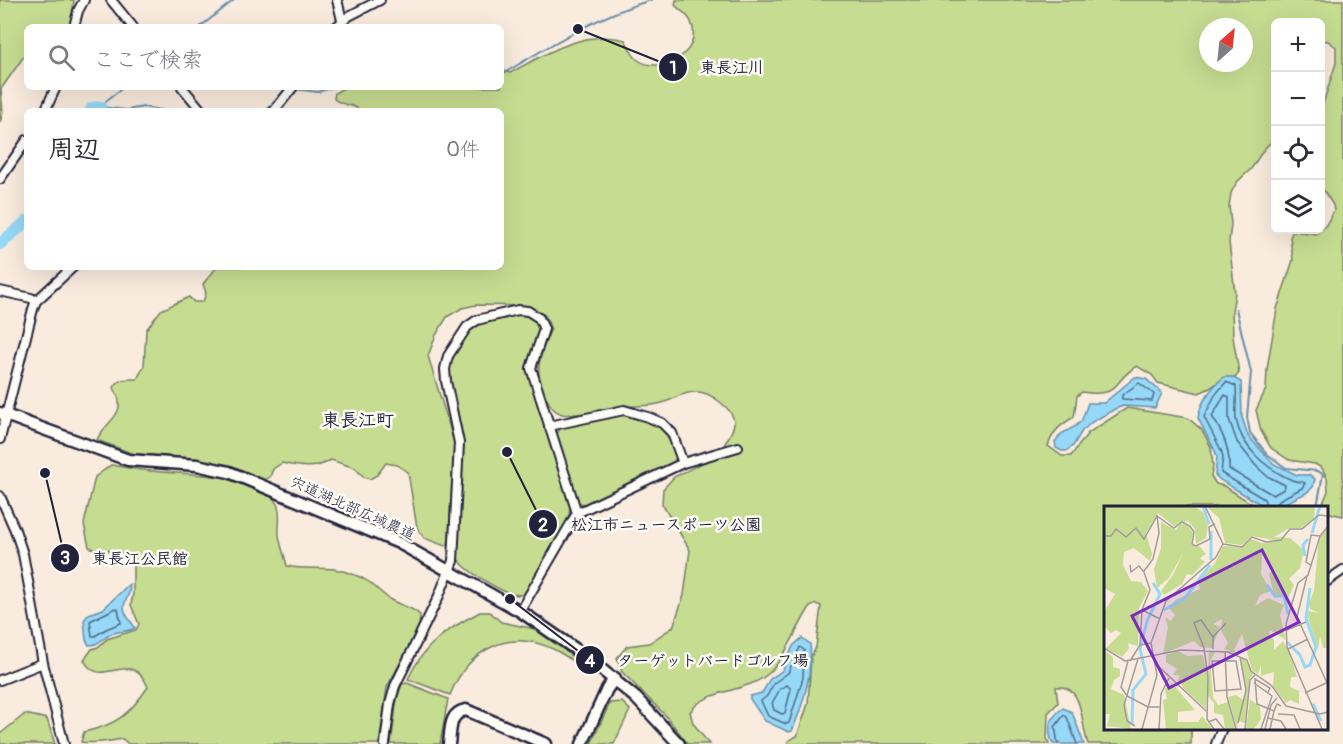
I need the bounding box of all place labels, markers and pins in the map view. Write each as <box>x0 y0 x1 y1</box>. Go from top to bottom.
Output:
callout: 東長江川 <box>658 50 776 84</box>
callout: 松江市ニュースポーツ公園 <box>528 507 774 541</box>
callout: 東長江公民館 <box>50 541 200 575</box>
callout: ターゲットバードゴルフ場 <box>575 643 821 677</box>

